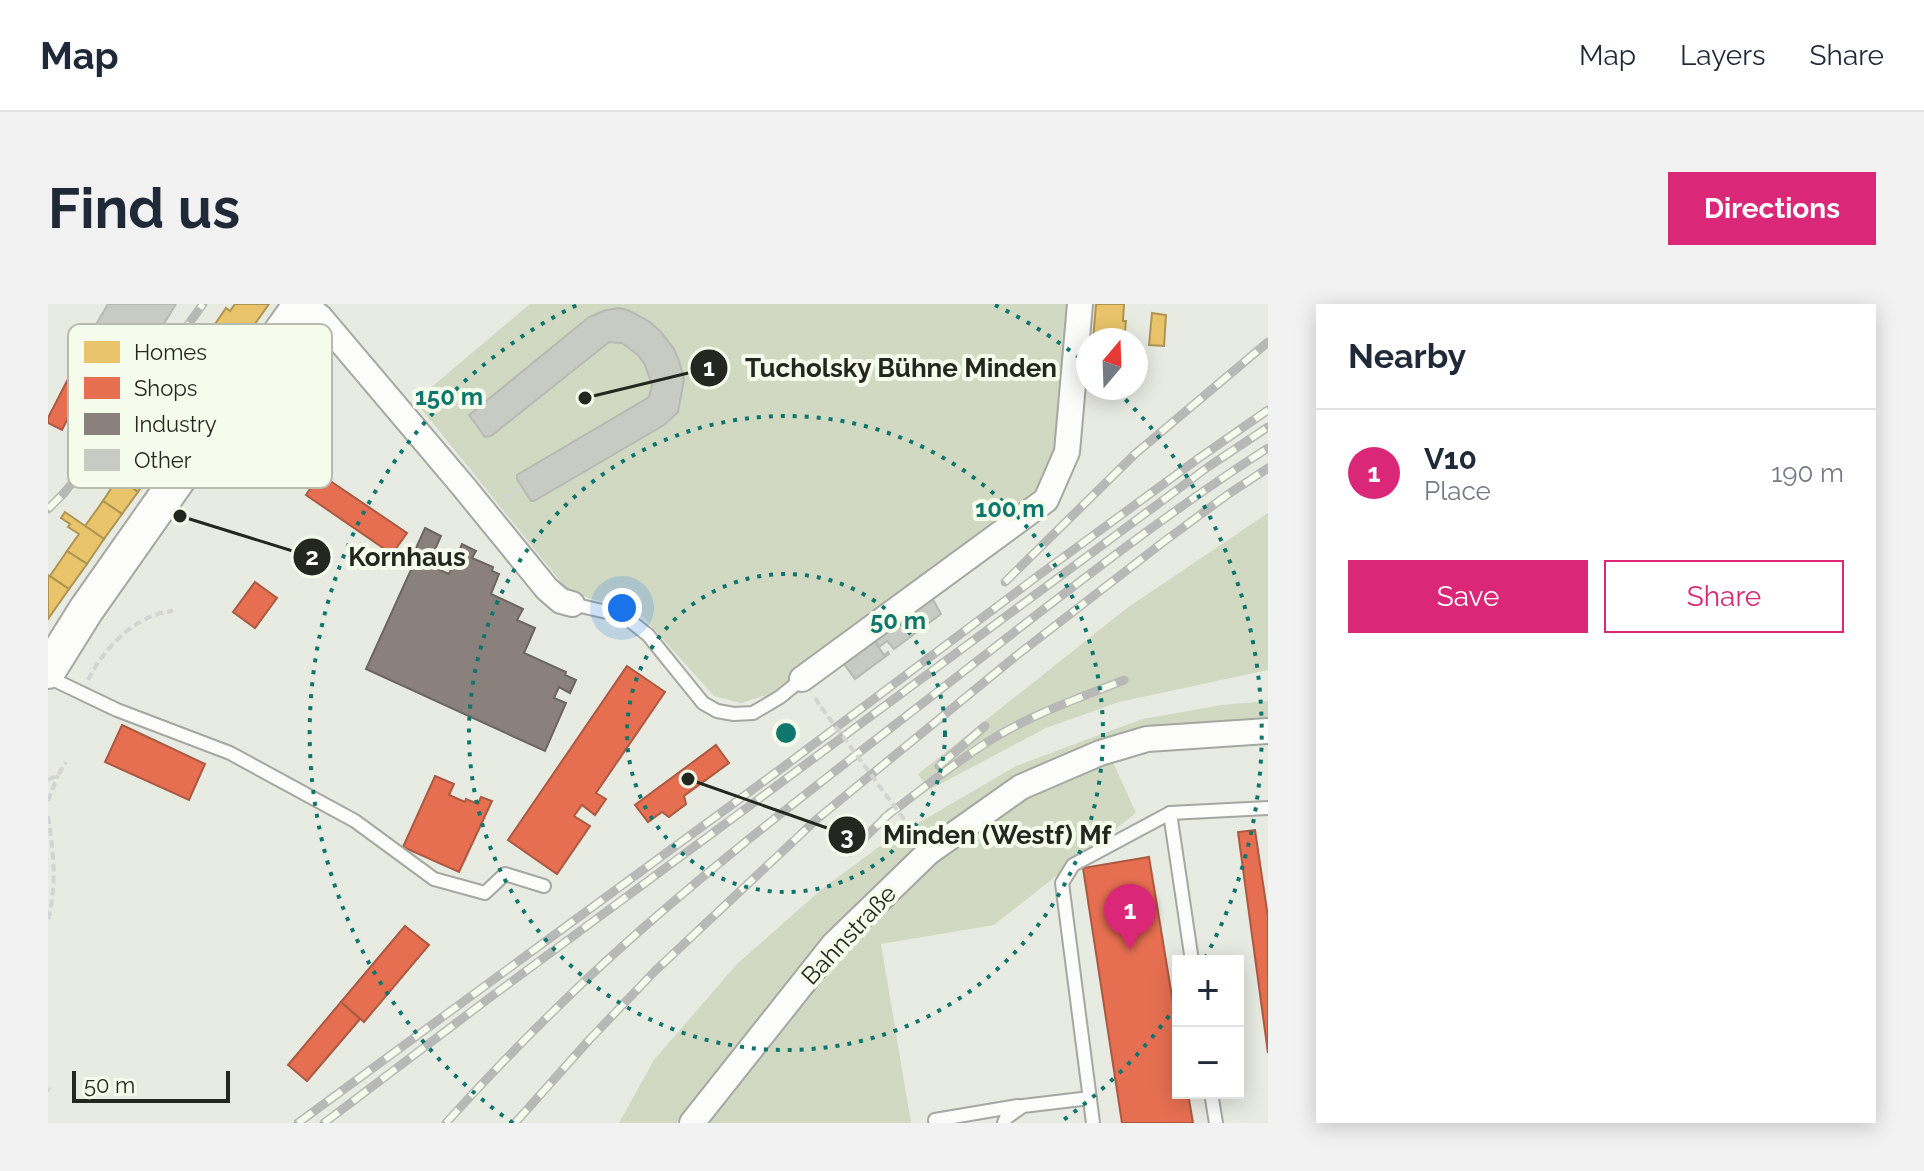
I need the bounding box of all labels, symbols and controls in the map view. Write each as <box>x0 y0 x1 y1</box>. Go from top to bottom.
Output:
text: Map <box>40 33 119 78</box>
text: Map <box>1579 39 1636 72</box>
text: Layers <box>1680 39 1766 72</box>
text: Share <box>1810 39 1884 72</box>
button: Directions <box>1668 172 1876 245</box>
text: Find us <box>48 175 240 241</box>
legend <box>68 324 332 488</box>
north arrow <box>1076 328 1148 400</box>
text: Nearby <box>1348 336 1466 376</box>
text: Homes <box>134 339 207 365</box>
callout: Tucholsky Bühne Minden <box>689 343 1073 393</box>
text: 1 <box>703 353 715 382</box>
text: Tucholsky Bühne Minden <box>745 353 1057 383</box>
text: Shops <box>134 375 197 401</box>
text: 150 m <box>415 382 483 411</box>
text: Industry <box>134 411 217 437</box>
text: V10 <box>1424 441 1477 476</box>
text: Other <box>134 447 192 473</box>
text: 1 <box>1368 458 1380 488</box>
text: 190 m <box>1771 458 1844 488</box>
text: Place <box>1424 476 1491 506</box>
text: 100 m <box>975 494 1045 523</box>
callout: Kornhaus <box>292 532 482 582</box>
text: 2 <box>305 542 319 571</box>
text: Kornhaus <box>348 542 466 572</box>
button: Save <box>1348 560 1588 633</box>
button: Share <box>1604 560 1844 633</box>
your location <box>602 588 642 628</box>
text: 50 m <box>870 606 926 635</box>
centre of rings <box>772 719 800 747</box>
callout: Minden (Westf) Mf <box>827 810 1127 860</box>
text: Minden (Westf) Mf <box>883 820 1112 850</box>
text: 3 <box>840 821 854 850</box>
street label: Bahnstraße <box>795 879 902 990</box>
pin: 1 <box>1104 884 1156 950</box>
map controls <box>1172 955 1244 1099</box>
button: + <box>1172 955 1244 1027</box>
button: − <box>1172 1027 1244 1099</box>
scale bar <box>72 1067 230 1103</box>
text: 50 m <box>84 1072 135 1098</box>

